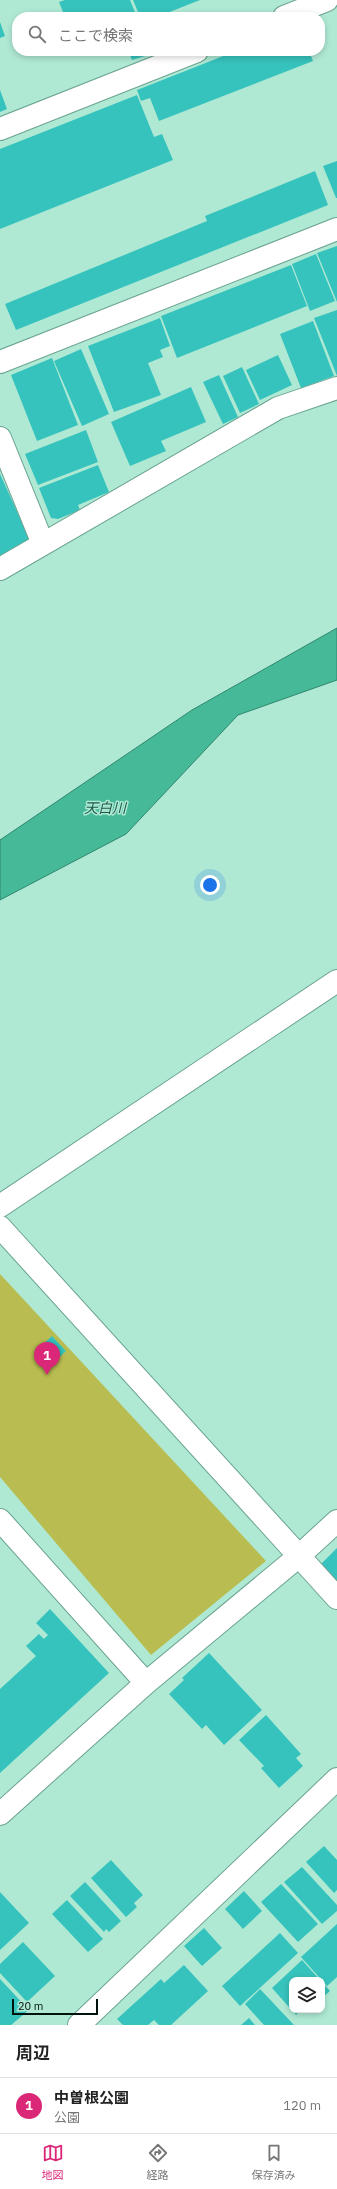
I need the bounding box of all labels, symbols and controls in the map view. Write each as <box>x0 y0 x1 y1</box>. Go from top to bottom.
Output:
search box <box>12 12 325 56</box>
icon: search <box>26 23 48 45</box>
text: ここで検索 <box>58 26 133 45</box>
water label: 天白川 <box>84 799 128 817</box>
your location <box>200 875 220 895</box>
pin: 1 <box>34 1342 60 1375</box>
map controls <box>289 1977 325 2013</box>
button: layers <box>289 1977 325 2013</box>
scale bar <box>12 1997 98 2016</box>
text: 20 m <box>18 1999 43 2013</box>
text: 周辺 <box>16 2042 50 2064</box>
text: 中曽根公園 <box>54 2088 129 2107</box>
text: 1 <box>25 2097 33 2114</box>
text: 120 m <box>283 2097 321 2114</box>
text: 公園 <box>54 2109 80 2126</box>
tab: 地図 <box>42 2142 64 2182</box>
tab: 経路 <box>147 2142 169 2182</box>
tab: 保存済み <box>252 2142 296 2182</box>

